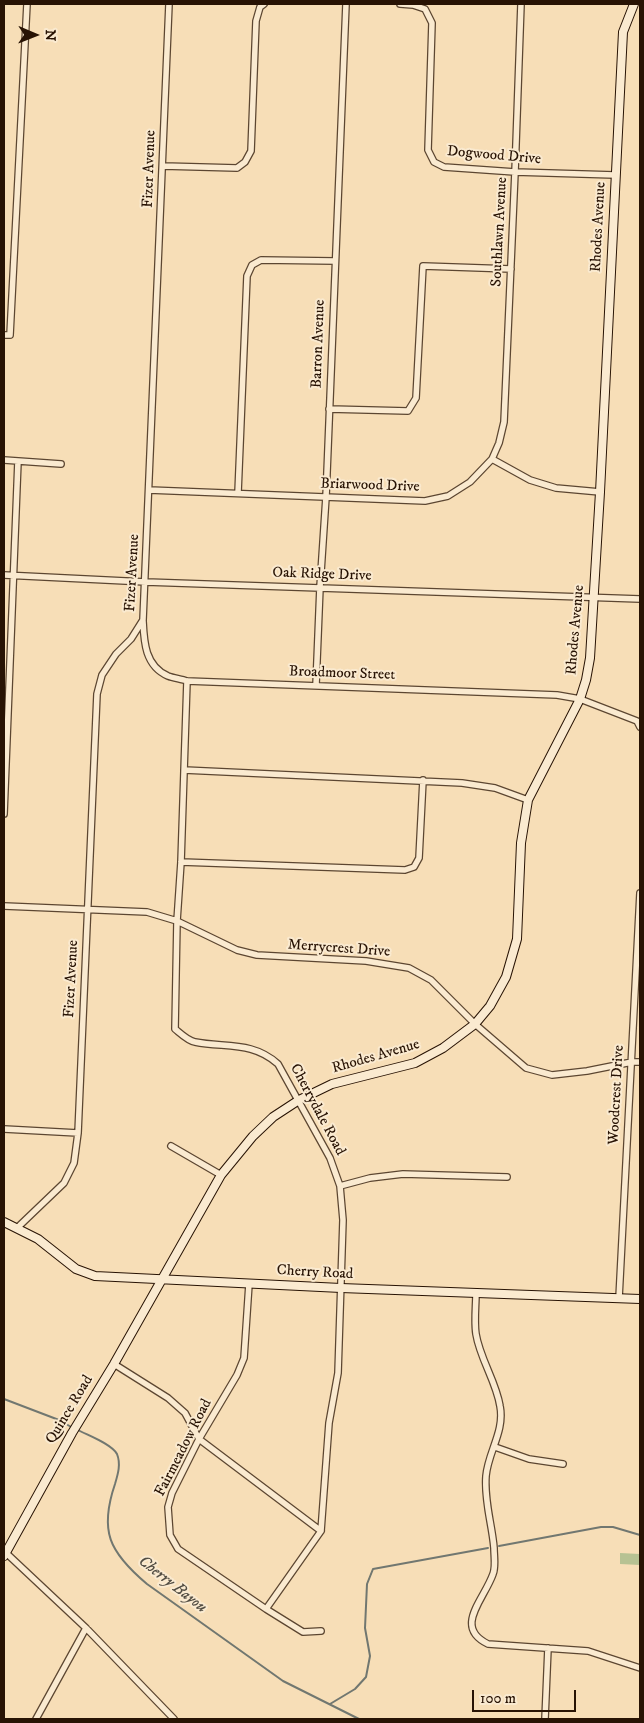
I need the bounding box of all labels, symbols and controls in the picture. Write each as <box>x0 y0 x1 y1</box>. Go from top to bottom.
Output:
north arrow <box>10 10 60 60</box>
text: N <box>41 29 59 41</box>
street label: Fizer Avenue <box>140 130 160 208</box>
street label: Dogwood Drive <box>446 143 542 169</box>
street label: Southlawn Avenue <box>488 177 512 287</box>
street label: Rhodes Avenue <box>588 181 610 273</box>
street label: Barron Avenue <box>308 299 330 389</box>
street label: Briarwood Drive <box>320 475 420 497</box>
street label: Fizer Avenue <box>122 534 144 612</box>
street label: Oak Ridge Drive <box>272 564 372 586</box>
street label: Rhodes Avenue <box>563 584 589 676</box>
street label: Broadmoor Street <box>289 663 395 685</box>
street label: Merrycrest Drive <box>287 936 391 962</box>
street label: Fizer Avenue <box>61 940 83 1018</box>
street label: Rhodes Avenue <box>330 1036 422 1078</box>
street label: Woodcrest Drive <box>605 1045 629 1145</box>
street label: Cherrydale Road <box>285 1061 349 1159</box>
street label: Cherry Road <box>276 1262 354 1284</box>
street label: Quince Road <box>42 1372 98 1448</box>
street label: Fairmeadow Road <box>152 1396 216 1500</box>
water label: Cherry Bayou <box>134 1552 210 1618</box>
scale bar <box>474 1680 578 1712</box>
text: 100 m <box>480 1689 516 1708</box>

